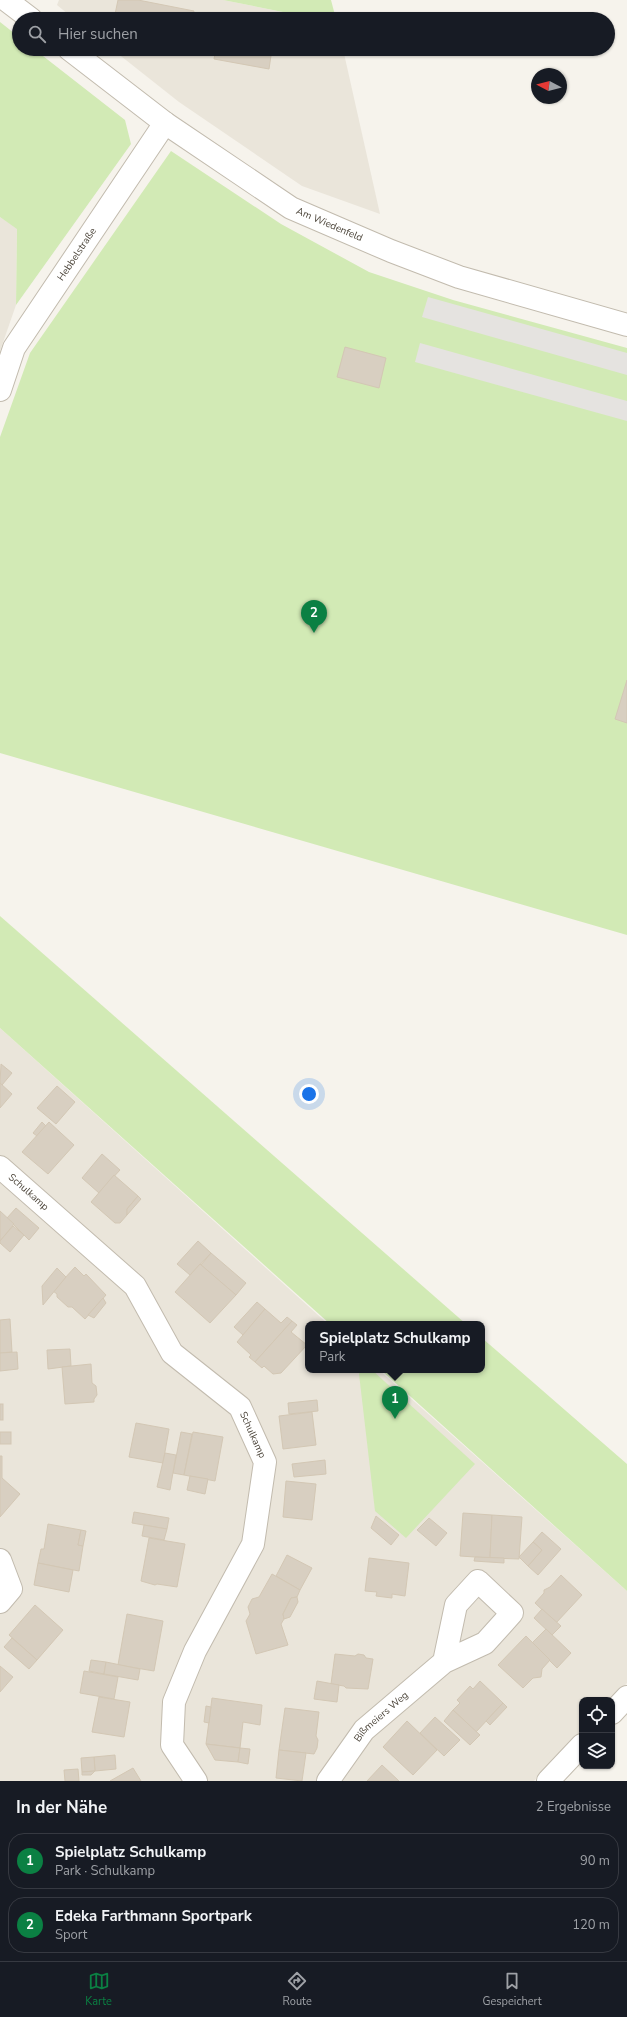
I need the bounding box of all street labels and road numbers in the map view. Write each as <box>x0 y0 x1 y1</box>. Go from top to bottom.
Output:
street label: Am Wiedenfeld <box>294 204 365 245</box>
street label: Hebbelstraße <box>54 225 100 284</box>
street label: Schulkamp <box>5 1170 52 1214</box>
street label: Schulkamp <box>236 1409 269 1461</box>
street label: Bißmeiers Weg <box>351 1688 411 1745</box>

